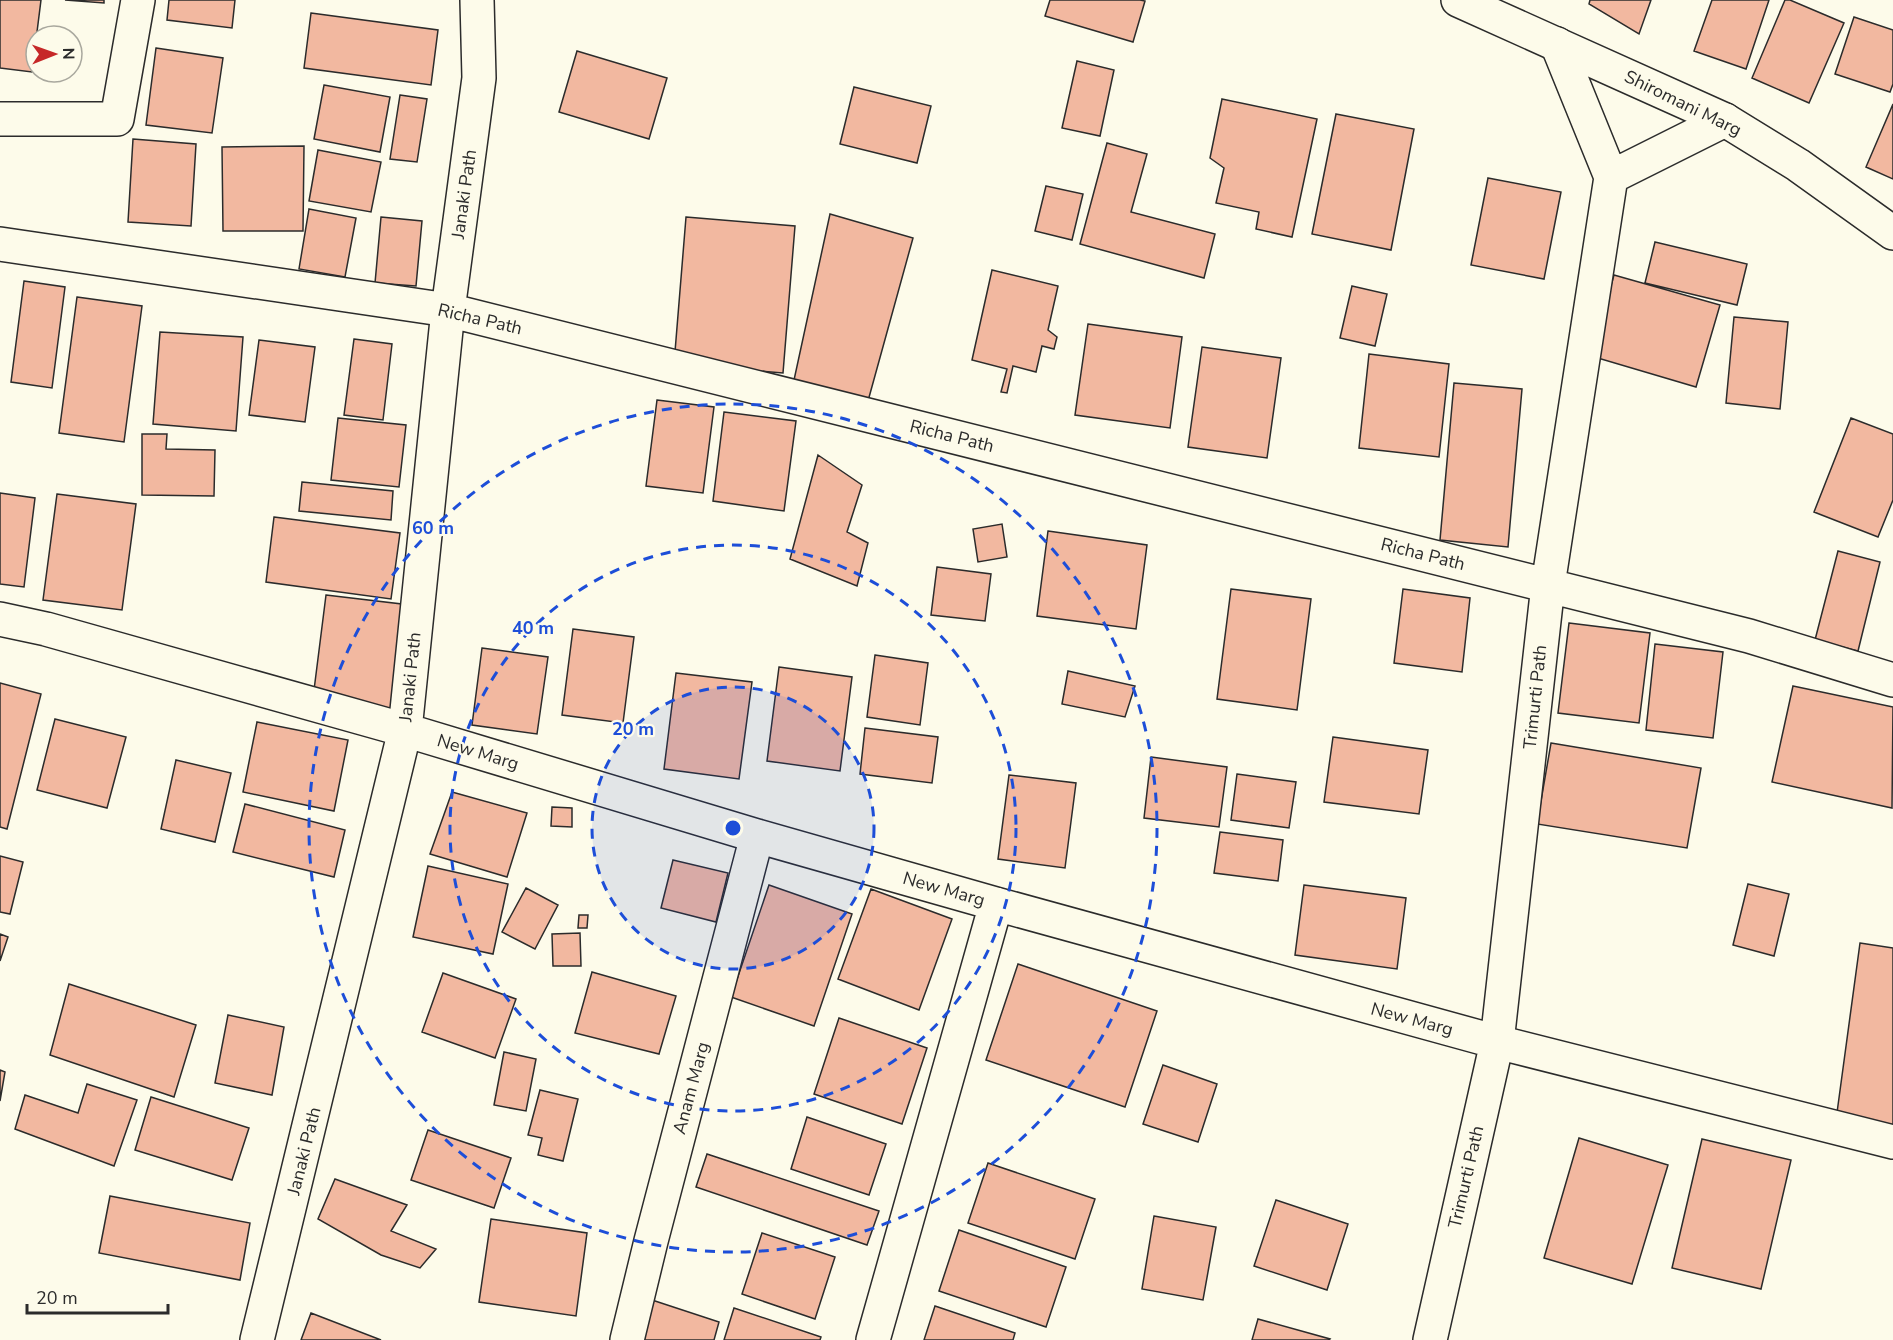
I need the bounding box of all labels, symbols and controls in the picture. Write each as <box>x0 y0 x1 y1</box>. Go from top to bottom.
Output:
north arrow <box>24 24 84 84</box>
text: N <box>57 48 79 60</box>
street label: Shiromani Marg <box>1620 64 1746 142</box>
street label: Janaki Path <box>446 148 482 241</box>
street label: Richa Path <box>435 298 525 340</box>
street label: Richa Path <box>907 414 997 458</box>
text: 60 m <box>412 516 454 540</box>
street label: Richa Path <box>1378 532 1468 576</box>
text: 40 m <box>512 616 554 640</box>
street label: Janaki Path <box>393 631 427 724</box>
street label: Trimurti Path <box>1518 644 1552 750</box>
text: 20 m <box>612 717 654 741</box>
street label: New Marg <box>434 728 522 776</box>
centre of rings <box>723 818 743 838</box>
street label: New Marg <box>900 866 988 912</box>
street label: New Marg <box>1368 996 1456 1042</box>
street label: Anam Marg <box>667 1039 715 1137</box>
street label: Janaki Path <box>281 1104 327 1199</box>
street label: Trimurti Path <box>1443 1123 1489 1231</box>
scale bar <box>27 1277 168 1315</box>
text: 20 m <box>36 1286 78 1310</box>

